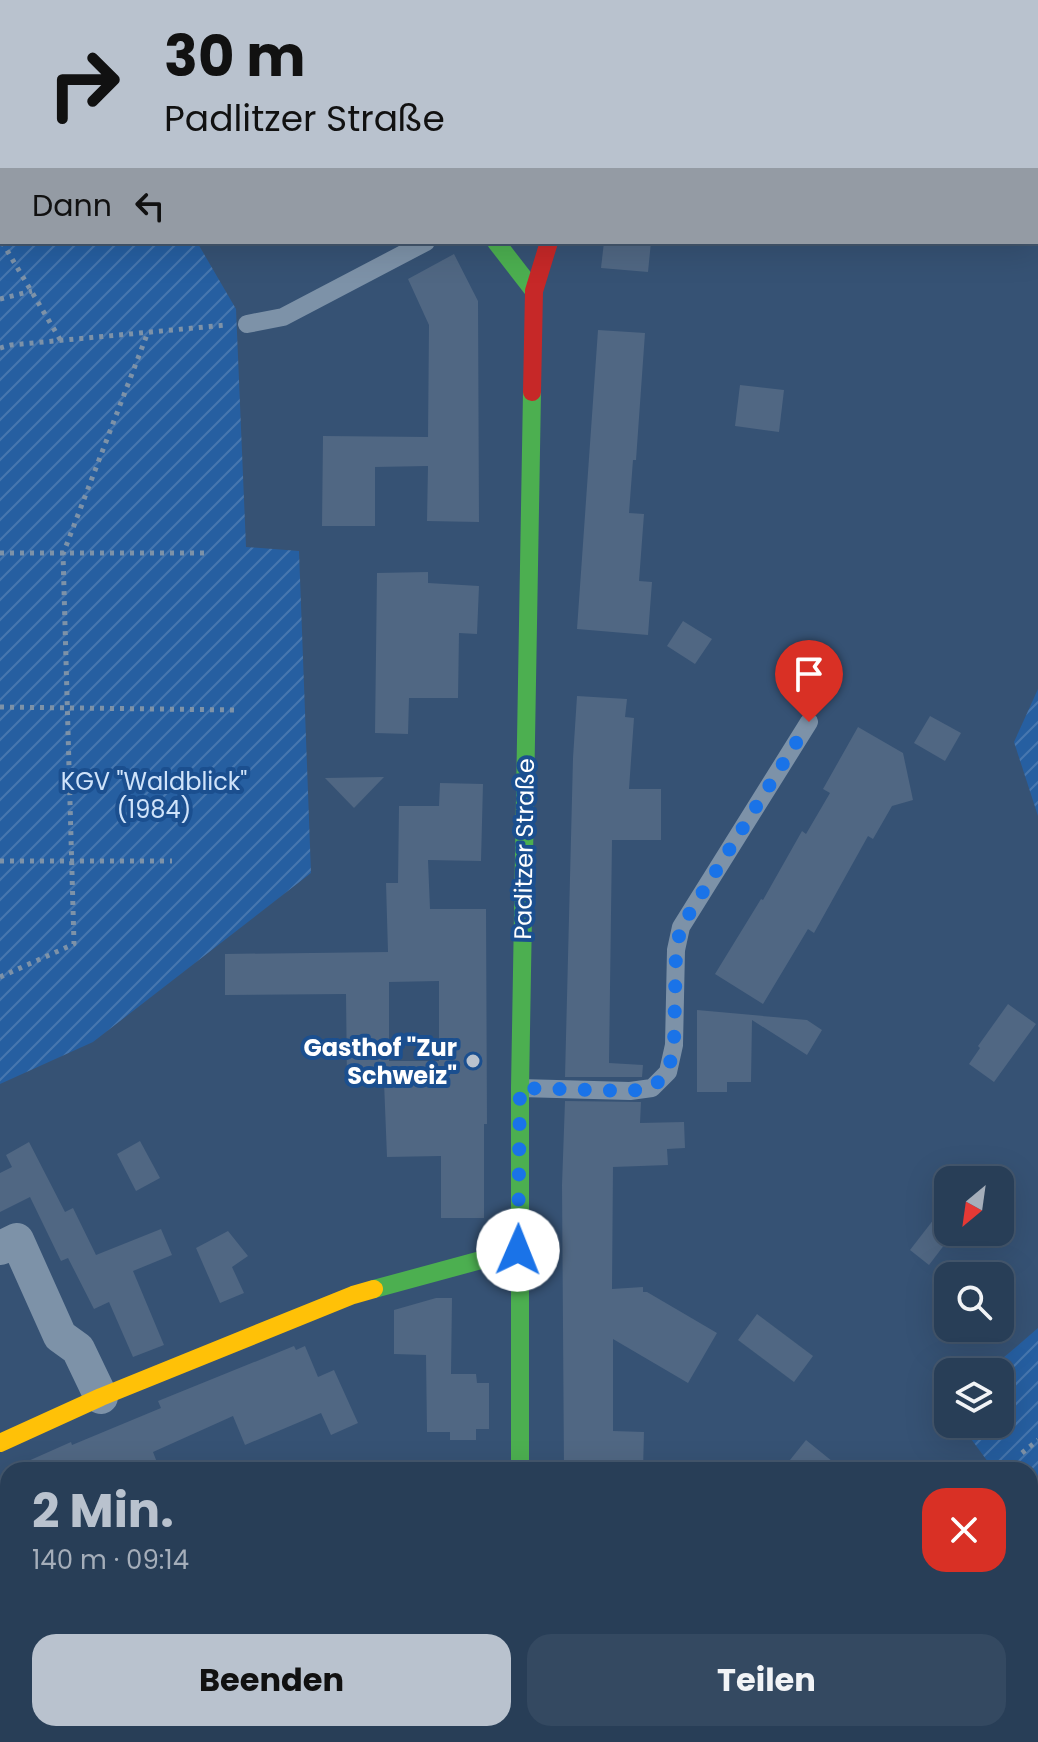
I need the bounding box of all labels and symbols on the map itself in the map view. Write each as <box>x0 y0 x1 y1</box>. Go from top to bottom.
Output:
pin <box>775 640 843 722</box>
street label: Paditzer Straße <box>506 758 542 940</box>
park label: KGV "Waldblick" (1984) <box>61 765 247 826</box>
place label: Gasthof "Zur Schweiz" <box>303 1031 457 1092</box>
marker: Gasthof "Zur Schweiz" <box>464 1052 482 1070</box>
north arrow <box>934 1166 1014 1246</box>
position arrow <box>476 1208 560 1292</box>

